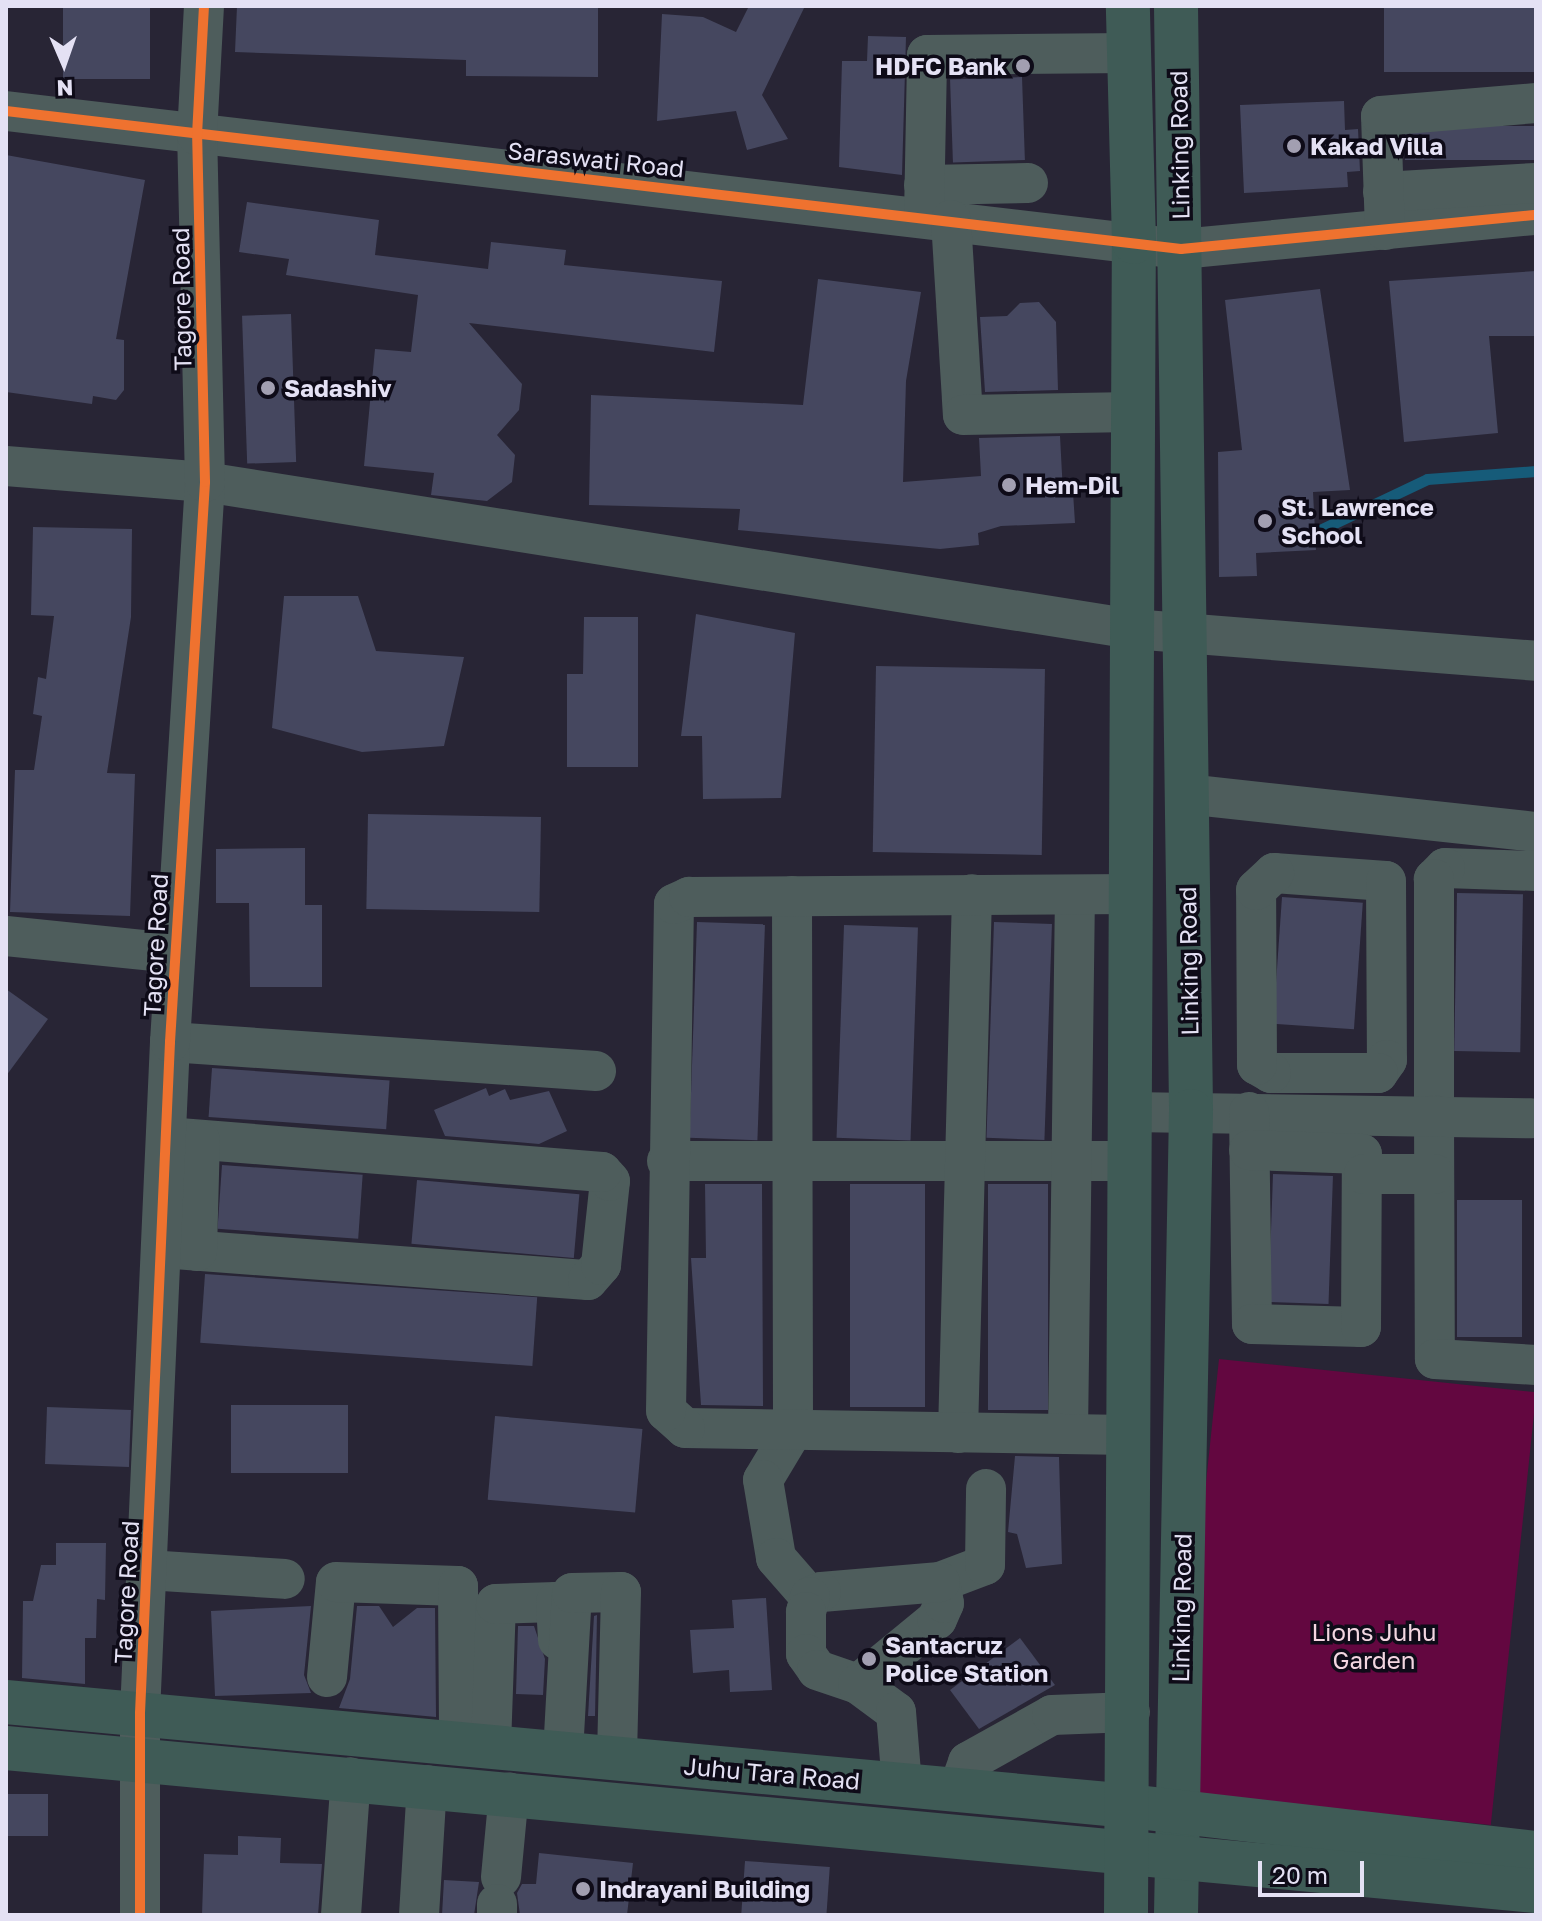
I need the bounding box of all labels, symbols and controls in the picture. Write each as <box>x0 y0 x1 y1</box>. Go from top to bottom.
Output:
north arrow <box>24 24 104 104</box>
place label: HDFC Bank <box>875 52 1007 80</box>
marker: HDFC Bank <box>1014 57 1032 75</box>
street label: Linking Road <box>1163 70 1195 220</box>
text: N <box>56 75 74 102</box>
place label: Kakad Villa <box>1310 132 1443 160</box>
street label: Saraswati Road <box>506 135 686 183</box>
marker: Kakad Villa <box>1285 137 1303 155</box>
street label: Tagore Road <box>165 227 197 371</box>
place label: Sadashiv <box>284 374 392 402</box>
marker: Sadashiv <box>259 379 277 397</box>
place label: Hem-Dil <box>1025 471 1119 499</box>
marker: Hem-Dil <box>1000 476 1018 494</box>
place label: St. Lawrence School <box>1281 493 1434 549</box>
marker: St. Lawrence School <box>1256 512 1274 530</box>
street label: Tagore Road <box>137 873 173 1017</box>
street label: Linking Road <box>1172 886 1204 1036</box>
street label: Tagore Road <box>108 1520 144 1664</box>
street label: Linking Road <box>1165 1533 1197 1683</box>
park label: Lions Juhu Garden <box>1311 1618 1437 1674</box>
place label: Santacruz Police Station <box>885 1631 1048 1687</box>
marker: Santacruz Police Station <box>860 1650 878 1668</box>
street label: Juhu Tara Road <box>683 1751 861 1795</box>
scale bar <box>1262 1845 1368 1895</box>
text: 20 m <box>1272 1860 1328 1889</box>
place label: Indrayani Building <box>599 1875 810 1903</box>
marker: Indrayani Building <box>574 1880 592 1898</box>

